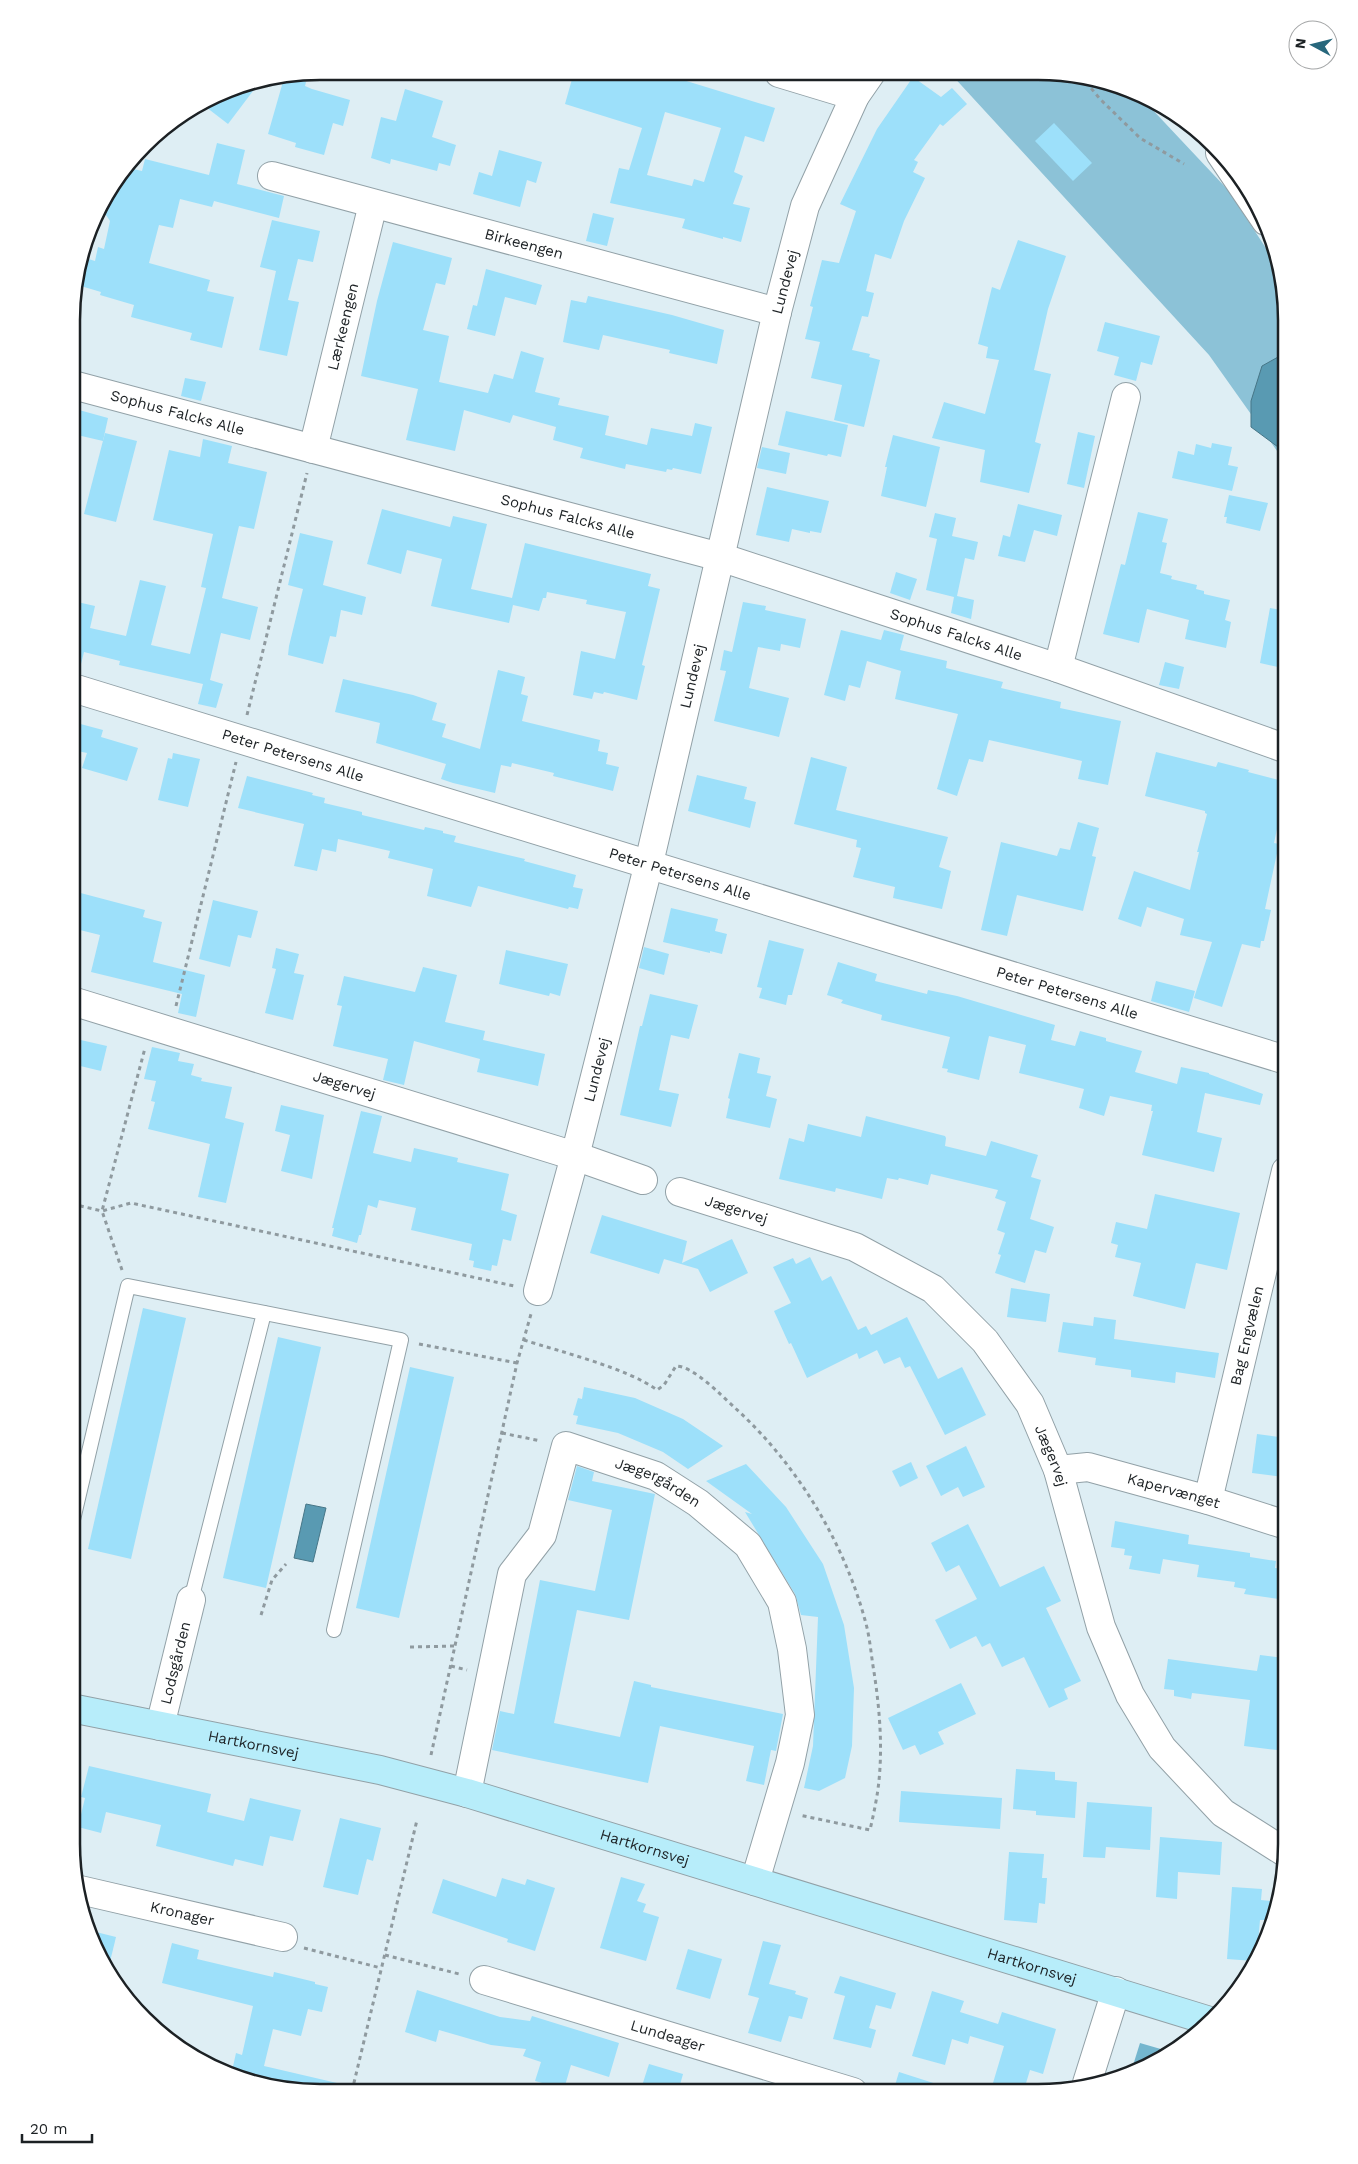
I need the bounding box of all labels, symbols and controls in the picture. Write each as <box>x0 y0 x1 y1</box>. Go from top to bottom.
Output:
north arrow <box>1288 20 1338 70</box>
text: N <box>1292 37 1309 50</box>
street label: Birkeengen <box>483 225 565 263</box>
street label: Lundevej <box>768 248 802 316</box>
street label: Lærkeengen <box>324 281 362 372</box>
street label: Sophus Falcks Alle <box>108 386 246 439</box>
street label: Sophus Falcks Alle <box>499 490 637 543</box>
street label: Sophus Falcks Alle <box>888 604 1025 665</box>
street label: Lundevej <box>676 642 709 710</box>
street label: Peter Petersens Alle <box>220 725 366 786</box>
street label: Peter Petersens Alle <box>607 844 753 904</box>
street label: Peter Petersens Alle <box>994 963 1140 1023</box>
street label: Lundevej <box>580 1036 614 1104</box>
street label: Jægervej <box>311 1067 378 1103</box>
street label: Jægervej <box>703 1191 770 1228</box>
street label: Bag Engvælen <box>1226 1284 1267 1387</box>
street label: Jægervej <box>1031 1422 1071 1489</box>
street label: Jægergården <box>613 1454 704 1511</box>
street label: Kapervænget <box>1125 1469 1223 1512</box>
street label: Lodsgården <box>157 1620 194 1706</box>
street label: Hartkornsvej <box>206 1727 300 1762</box>
street label: Hartkornsvej <box>598 1825 691 1870</box>
street label: Kronager <box>148 1898 216 1930</box>
street label: Hartkornsvej <box>985 1944 1079 1988</box>
street label: Lundeager <box>628 2016 707 2056</box>
scale bar <box>22 2112 92 2144</box>
text: 20 m <box>30 2120 68 2138</box>

